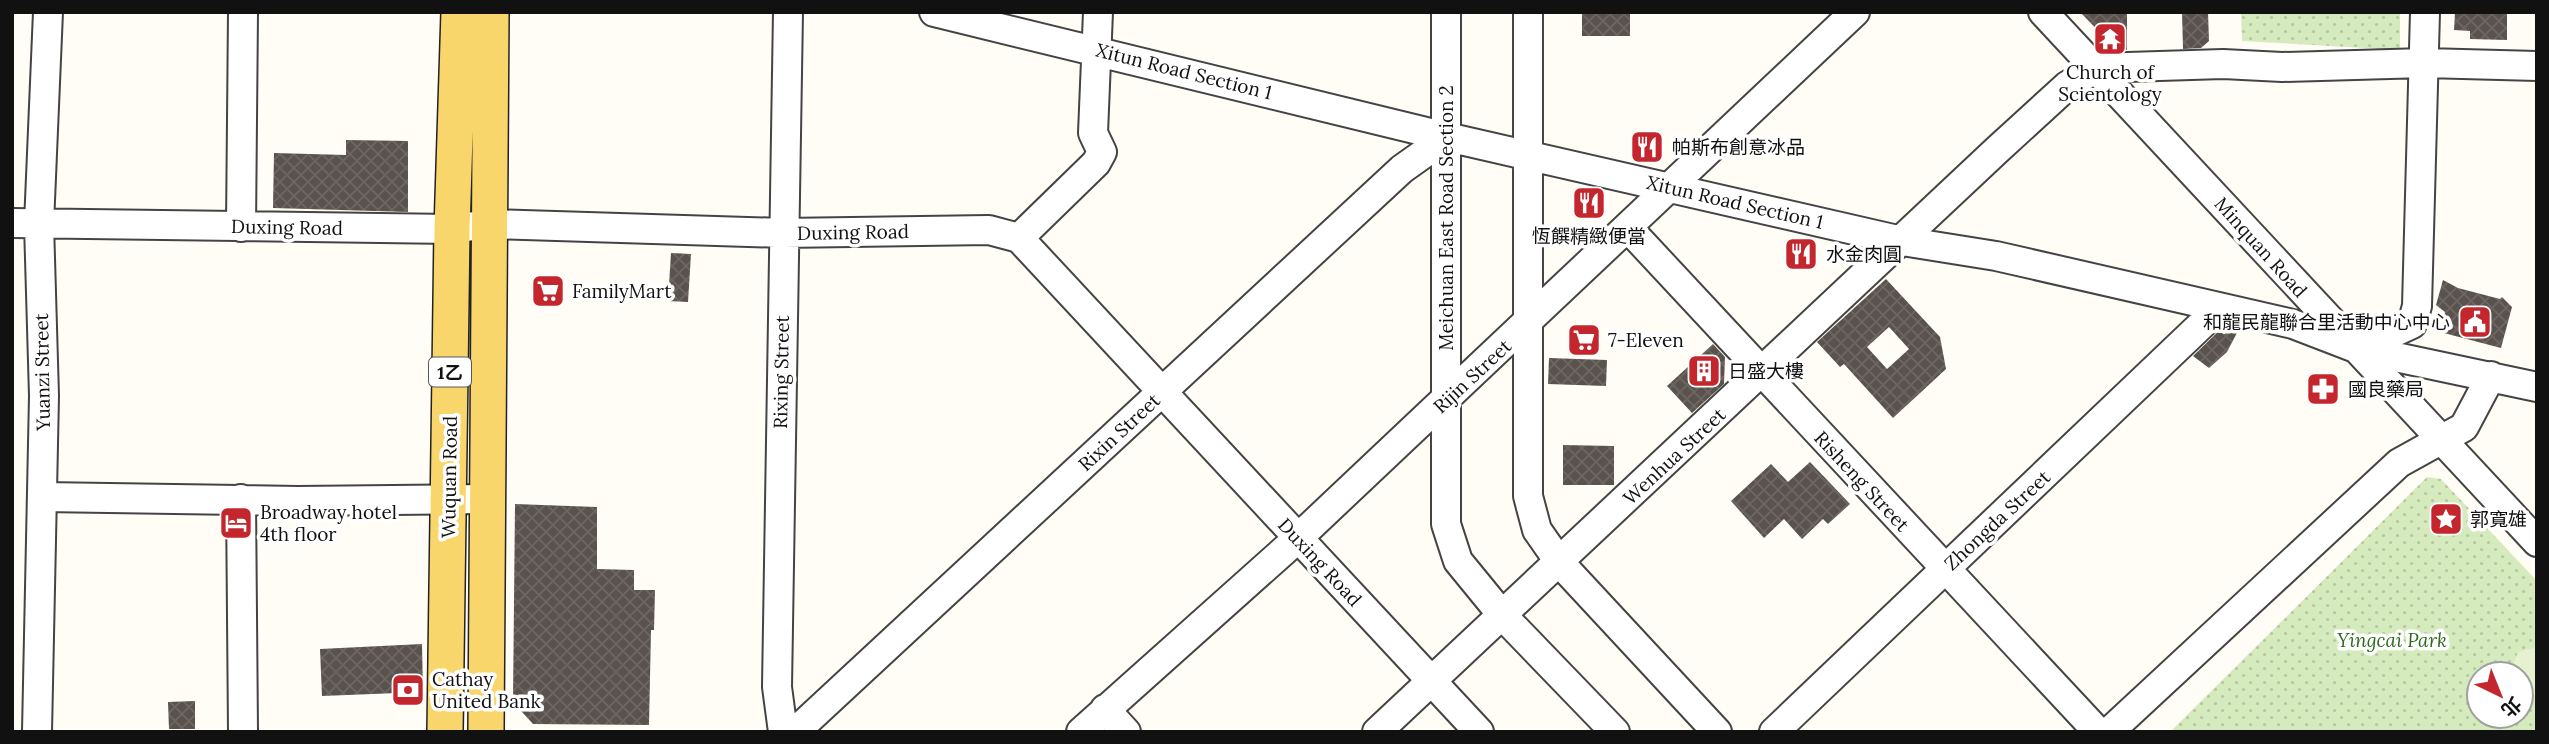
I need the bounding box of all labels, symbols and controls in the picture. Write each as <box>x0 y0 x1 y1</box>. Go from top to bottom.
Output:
temple icon: Church of Scientology <box>2091 20 2129 58</box>
street label: Xitun Road Section 1 <box>1094 38 1275 104</box>
place label: Church of Scientology <box>2058 60 2162 106</box>
street label: Meichuan East Road Section 2 <box>1434 85 1458 351</box>
restaurant icon: 帕斯布創意冰品 <box>1628 128 1666 166</box>
place label: 帕斯布創意冰品 <box>1672 135 1805 159</box>
street label: Xitun Road Section 1 <box>1644 170 1826 234</box>
restaurant icon: 恆饌精緻便當 <box>1570 184 1608 222</box>
street label: Minquan Road <box>2210 192 2312 302</box>
street label: Duxing Road <box>231 214 343 240</box>
street label: Duxing Road <box>797 219 909 245</box>
place label: 恆饌精緻便當 <box>1532 224 1646 248</box>
restaurant icon: 水金肉圓 <box>1782 235 1820 273</box>
place label: 水金肉圓 <box>1826 242 1902 266</box>
supermarket icon: FamilyMart <box>529 272 567 310</box>
place label: FamilyMart <box>572 279 672 303</box>
public building icon: 和龍民龍聯合里活動中心中心 <box>2456 303 2494 341</box>
place label: 和龍民龍聯合里活動中心中心 <box>2203 310 2450 334</box>
street label: Yuanzi Street <box>29 312 55 432</box>
street label: Rixing Street <box>768 314 794 429</box>
supermarket icon: 7-Eleven <box>1565 321 1603 359</box>
place label: 7-Eleven <box>1608 328 1684 352</box>
street label: Rijin Street <box>1428 333 1516 418</box>
building icon: 日盛大樓 <box>1685 352 1723 390</box>
road number: 1乙 <box>429 358 471 386</box>
place label: 日盛大樓 <box>1728 359 1804 383</box>
pharmacy icon: 國良藥局 <box>2304 370 2342 408</box>
place label: 國良藥局 <box>2348 377 2424 401</box>
street label: Rixin Street <box>1073 388 1165 476</box>
street label: Wenhua Street <box>1618 402 1731 510</box>
street label: Wuquan Road <box>436 416 462 538</box>
street label: Risheng Street <box>1809 426 1915 537</box>
street label: Zhongda Street <box>1939 464 2055 575</box>
place label: Broadway hotel 4th floor <box>260 500 397 546</box>
place icon: 郭寬雄 <box>2427 500 2465 538</box>
hotel icon: Broadway hotel 4th floor <box>217 504 255 542</box>
place label: 郭寬雄 <box>2470 507 2527 531</box>
street label: Duxing Road <box>1273 513 1367 611</box>
park label: Yingcai Park <box>2337 628 2447 652</box>
north arrow <box>2465 660 2535 730</box>
place label: Cathay United Bank <box>432 667 542 713</box>
bank icon: Cathay United Bank <box>389 671 427 709</box>
text: 北 <box>2496 692 2527 723</box>

